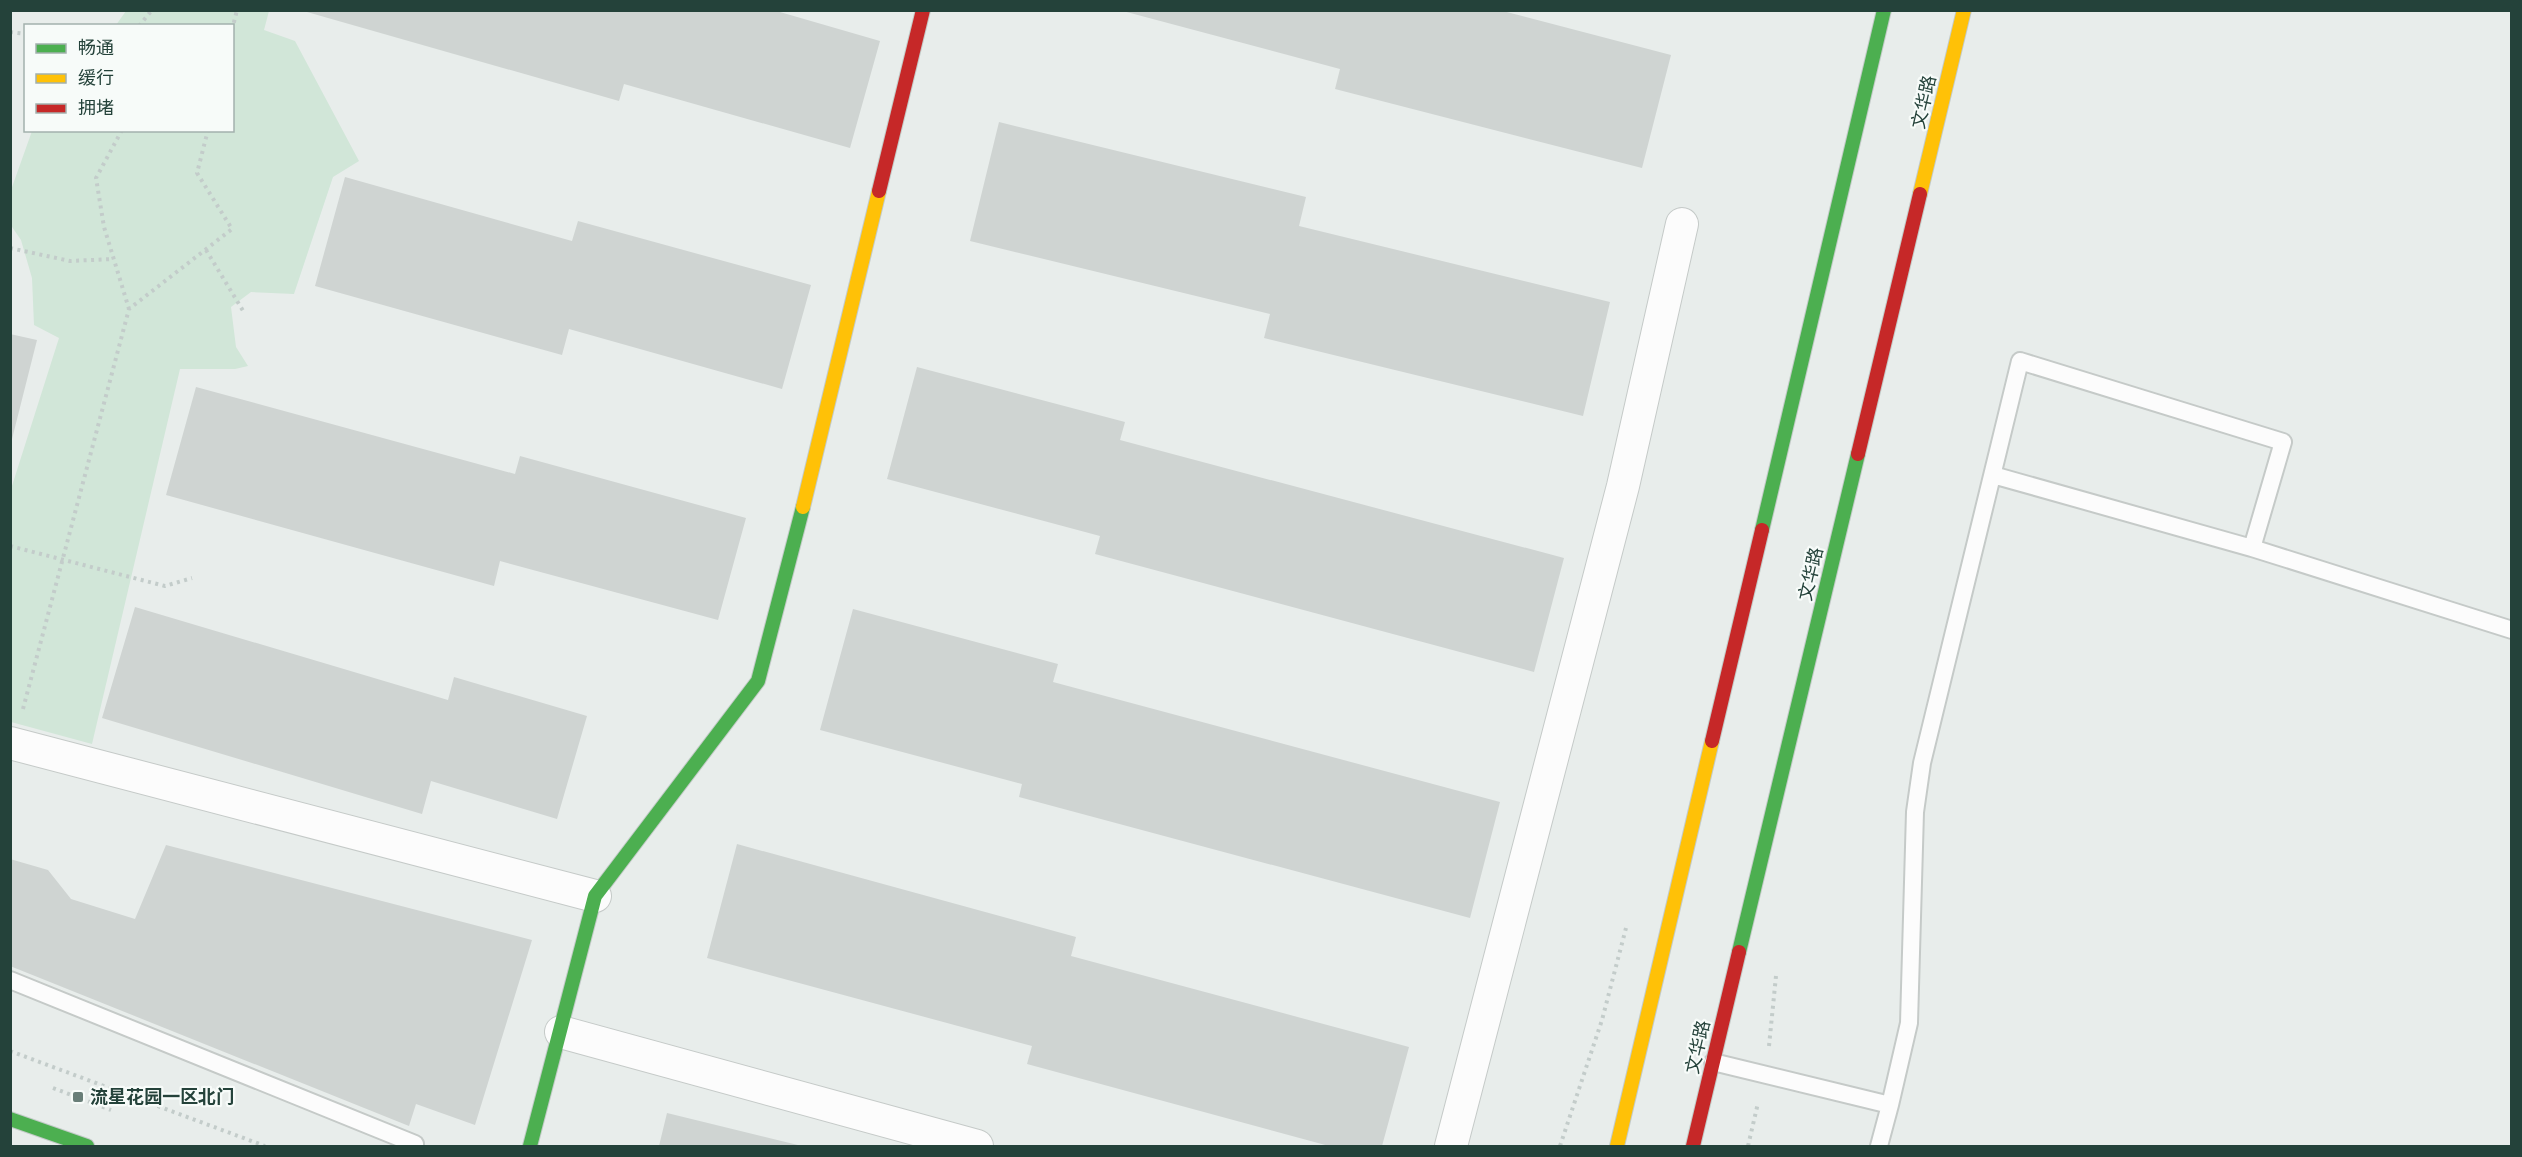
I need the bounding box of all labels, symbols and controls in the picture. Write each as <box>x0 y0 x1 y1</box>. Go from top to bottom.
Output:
legend <box>24 24 234 132</box>
text: 畅通 <box>78 35 114 60</box>
text: 缓行 <box>78 65 114 90</box>
street label: 文华路 <box>1905 73 1942 131</box>
text: 拥堵 <box>78 95 114 120</box>
street label: 文华路 <box>1792 545 1829 603</box>
street label: 文华路 <box>1679 1018 1716 1076</box>
place label: 流星花园一区北门 <box>90 1084 234 1109</box>
marker: 流星花园一区北门 <box>71 1090 85 1104</box>

